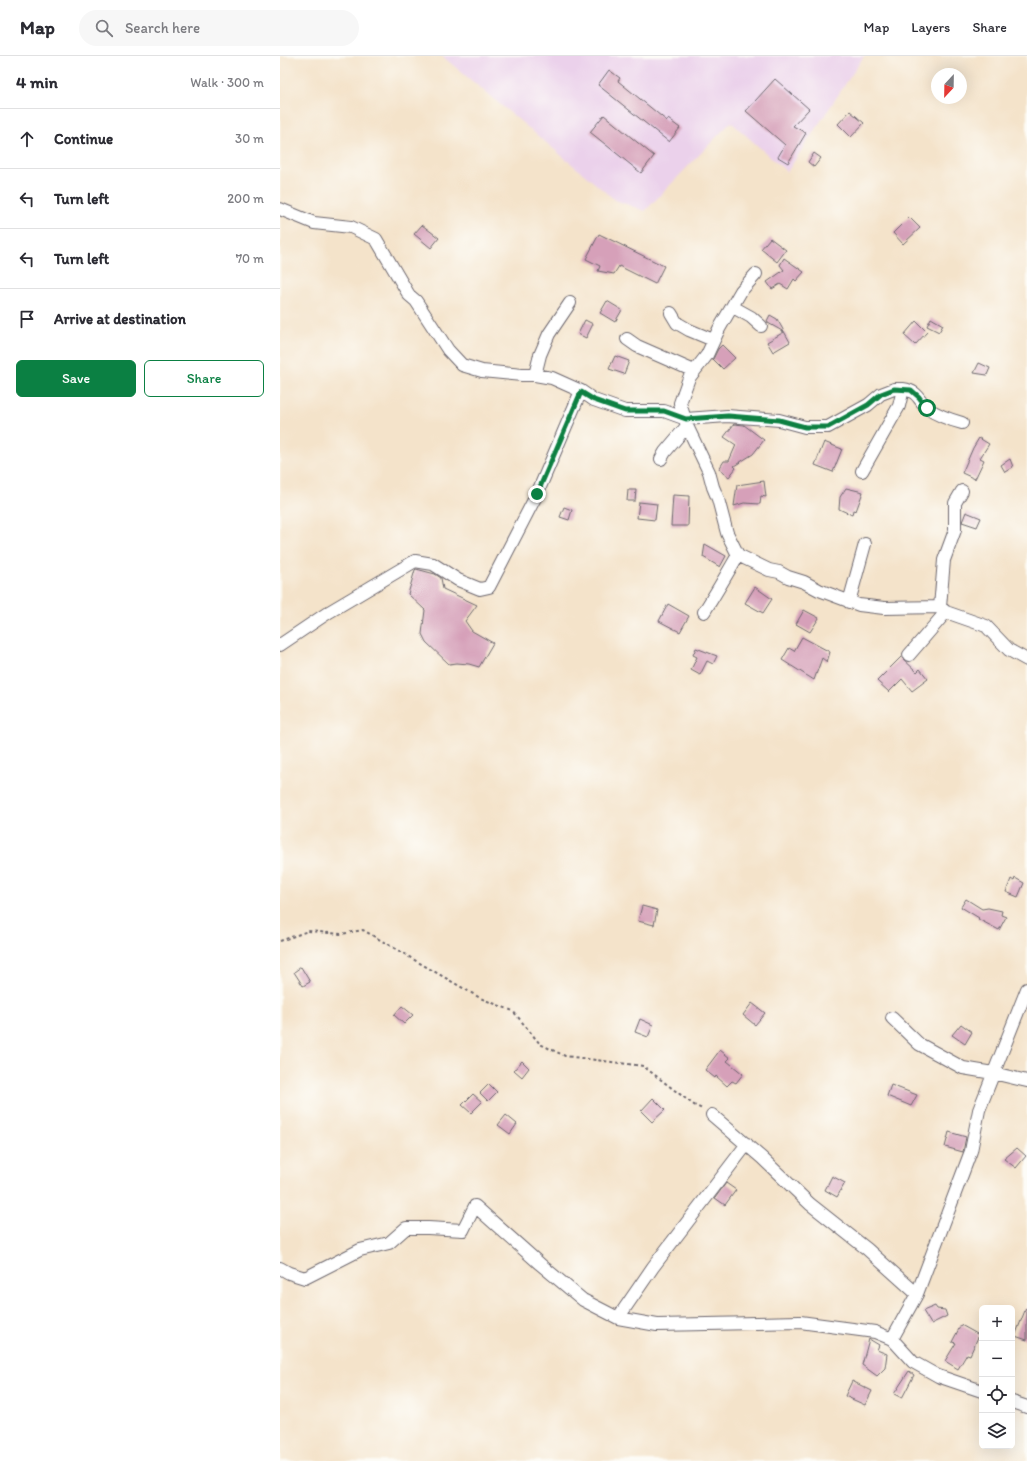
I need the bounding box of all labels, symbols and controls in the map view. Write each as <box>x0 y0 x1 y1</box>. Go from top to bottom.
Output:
search box <box>79 10 359 46</box>
text: Map <box>20 16 55 39</box>
icon: search <box>93 17 115 39</box>
text: Search here <box>125 19 200 37</box>
text: Map <box>864 19 889 36</box>
text: Layers <box>911 19 950 36</box>
text: Share <box>972 19 1007 36</box>
north arrow <box>931 68 967 104</box>
text: 4 min <box>16 72 58 92</box>
text: Walk · 300 m <box>190 75 264 90</box>
icon: ahead <box>16 128 38 150</box>
text: Continue <box>54 130 113 148</box>
text: 30 m <box>235 131 264 146</box>
icon: left <box>16 188 38 210</box>
text: Turn left <box>54 190 109 208</box>
text: 200 m <box>227 191 264 206</box>
icon: left <box>16 248 38 270</box>
text: Turn left <box>54 250 109 268</box>
text: 70 m <box>236 251 264 266</box>
icon: arrive <box>16 308 38 330</box>
text: Arrive at destination <box>54 310 186 328</box>
button: Save <box>16 360 136 397</box>
button: Share <box>144 360 264 397</box>
route start <box>918 399 936 417</box>
route end <box>528 485 546 503</box>
map controls <box>979 1305 1015 1449</box>
button: + <box>979 1305 1015 1341</box>
button: − <box>979 1341 1015 1377</box>
button: locate <box>979 1377 1015 1413</box>
button: layers <box>979 1413 1015 1449</box>

